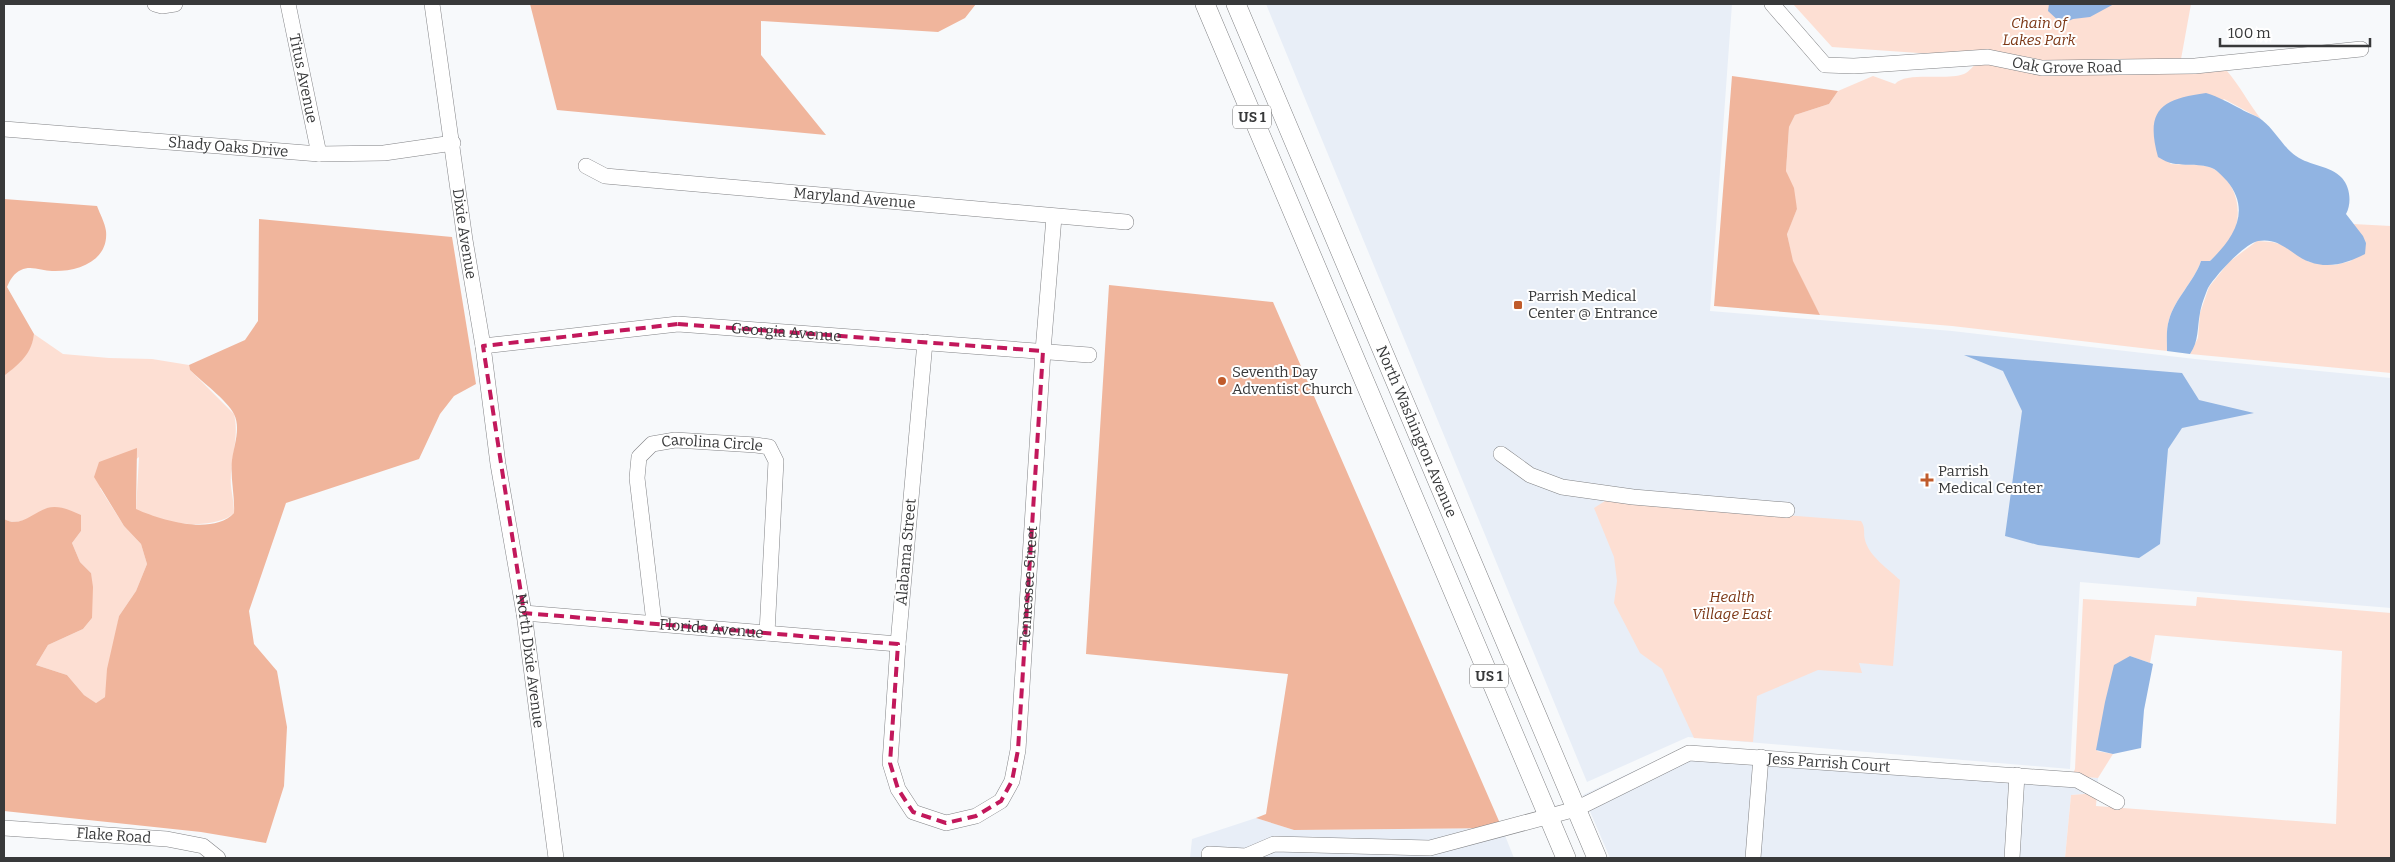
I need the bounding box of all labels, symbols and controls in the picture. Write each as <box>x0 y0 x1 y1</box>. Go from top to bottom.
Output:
park label: Chain of Lakes Park <box>2002 14 2076 49</box>
scale bar <box>2220 15 2370 47</box>
text: 100 m <box>2228 24 2271 42</box>
street label: Titus Avenue <box>285 32 321 125</box>
street label: Oak Grove Road <box>2010 53 2122 77</box>
road number: US 1 <box>1233 105 1271 128</box>
street label: Shady Oaks Drive <box>167 133 289 161</box>
street label: Maryland Avenue <box>793 184 916 212</box>
street label: Dixie Avenue <box>449 187 480 280</box>
place label: Parrish Medical Center @ Entrance <box>1528 287 1658 322</box>
marker: Parrish Medical Center @ Entrance <box>1512 299 1524 311</box>
street label: Georgia Avenue <box>731 319 842 345</box>
street label: North Washington Avenue <box>1372 343 1461 520</box>
place label: Seventh Day Adventist Church <box>1232 363 1353 398</box>
marker: Seventh Day Adventist Church <box>1216 375 1228 387</box>
street label: Carolina Circle <box>660 430 764 455</box>
place label: Parrish Medical Center <box>1938 462 2043 497</box>
marker: Parrish Medical Center <box>1920 473 1934 487</box>
street label: Alabama Street <box>892 497 920 606</box>
street label: Tennessee Street <box>1016 525 1041 646</box>
park label: Health Village East <box>1692 588 1773 623</box>
street label: North Dixie Avenue <box>512 592 548 729</box>
street label: Florida Avenue <box>658 615 764 642</box>
road number: US 1 <box>1470 664 1508 688</box>
street label: Jess Parrish Court <box>1766 749 1892 776</box>
street label: Flake Road <box>76 824 152 847</box>

